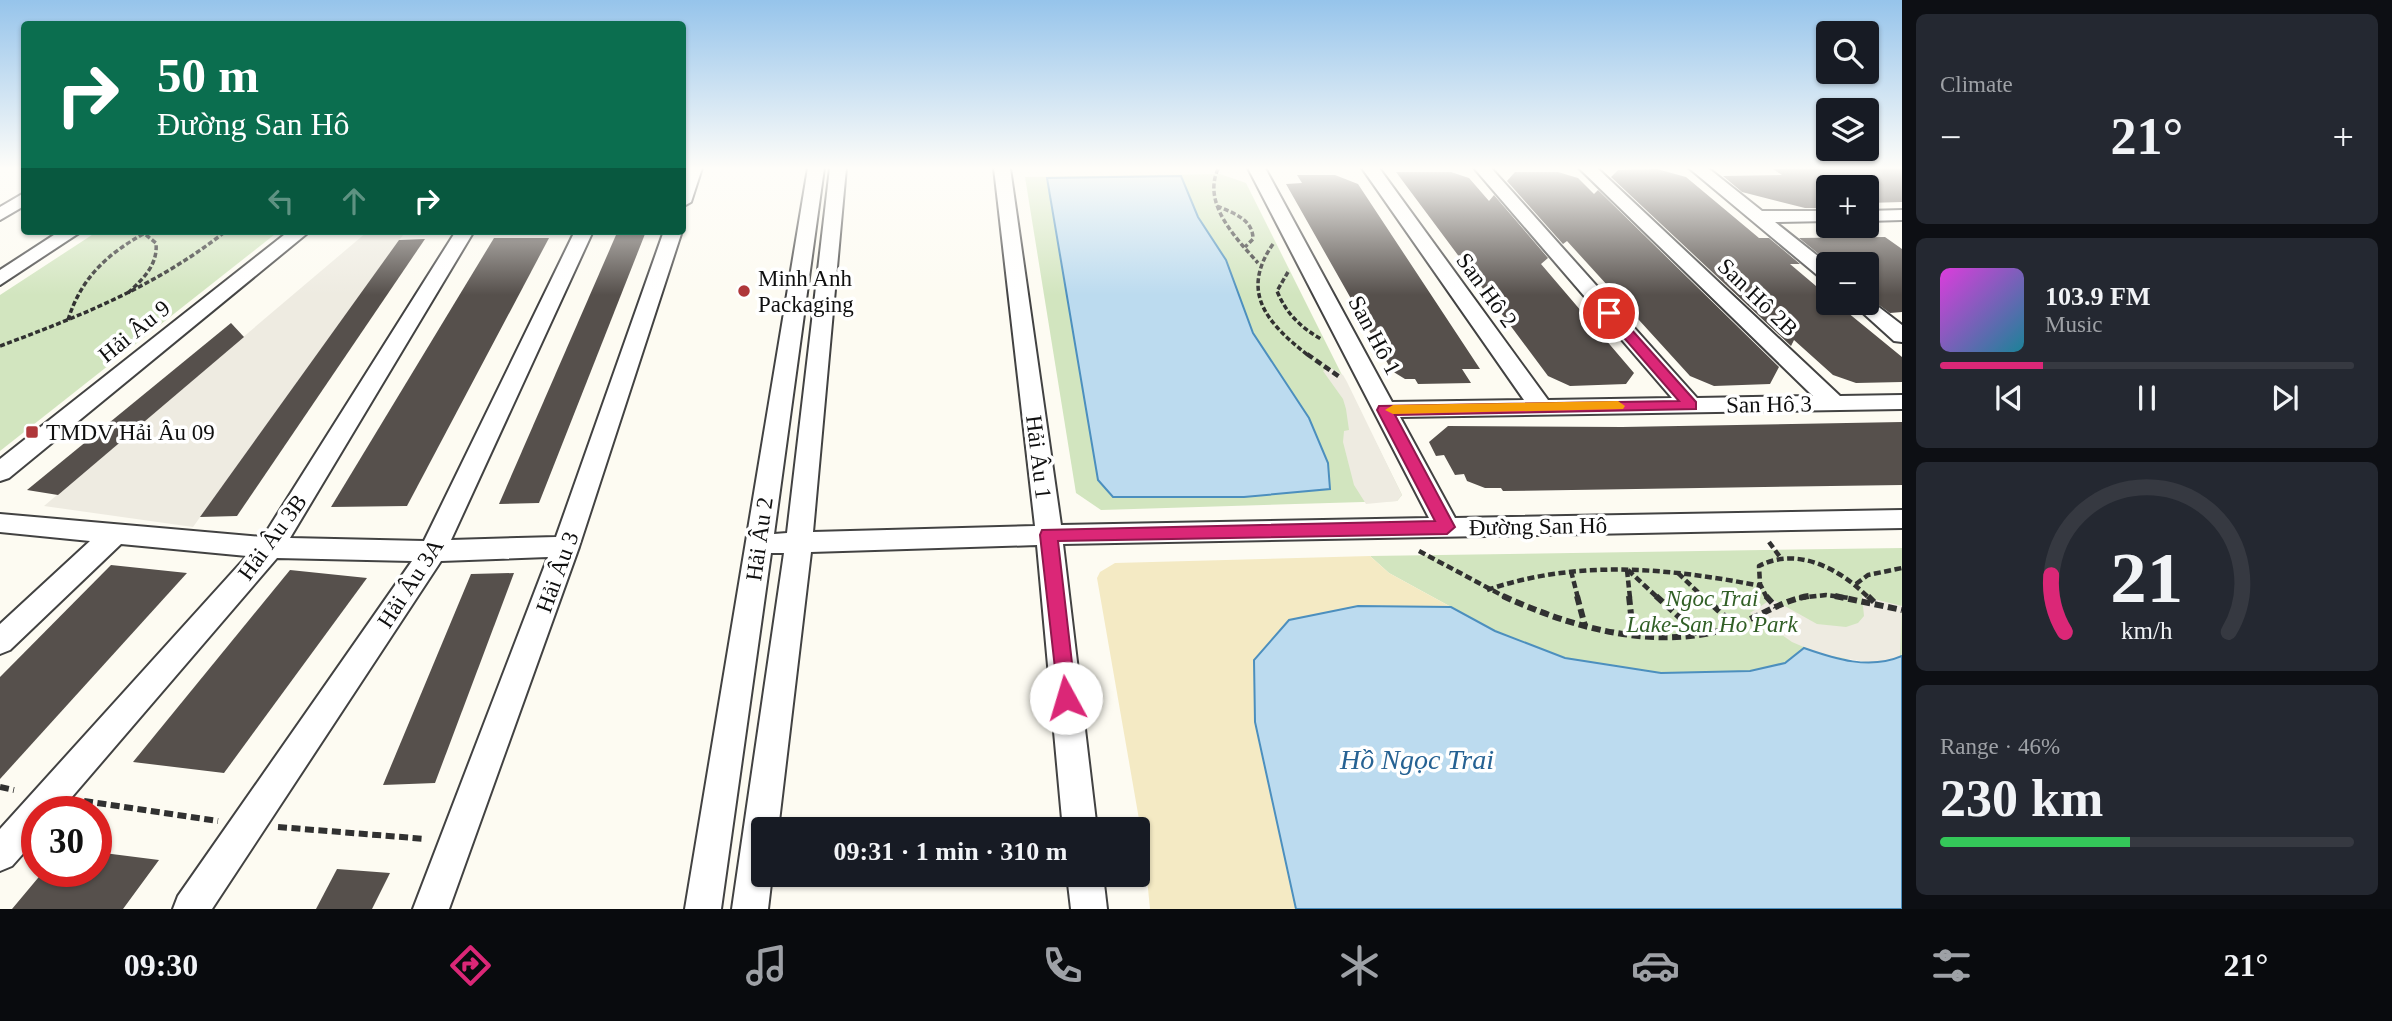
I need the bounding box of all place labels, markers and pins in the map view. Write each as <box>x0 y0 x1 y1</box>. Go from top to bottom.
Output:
place label: Minh Anh Packaging <box>758 266 854 317</box>
marker: Minh Anh Packaging <box>736 283 752 299</box>
pin <box>1579 283 1639 343</box>
place label: TMDV Hải Âu 09 <box>46 420 215 445</box>
marker: TMDV Hải Âu 09 <box>24 424 40 440</box>

